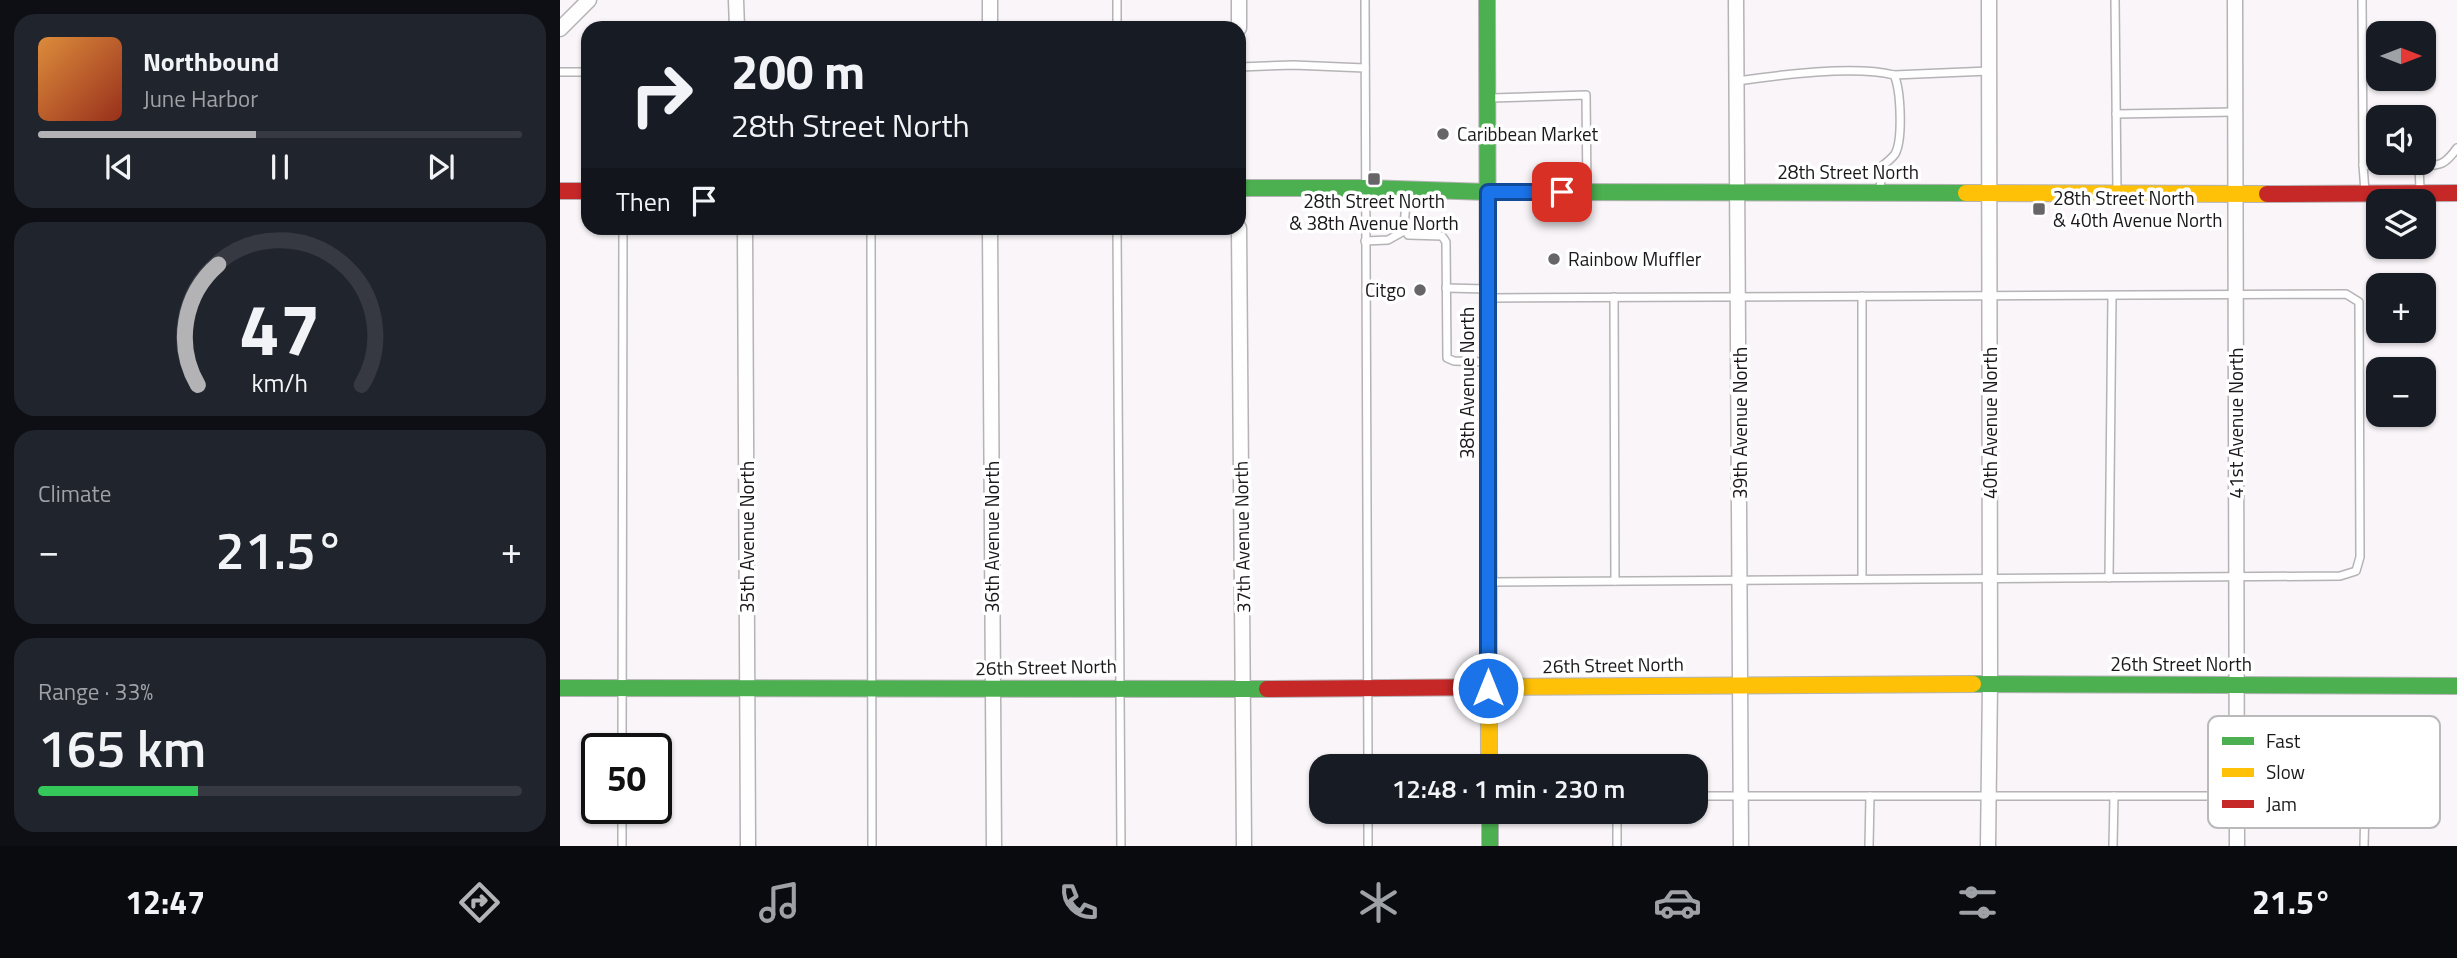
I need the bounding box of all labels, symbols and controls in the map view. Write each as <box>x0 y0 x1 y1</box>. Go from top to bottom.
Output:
north arrow <box>2366 21 2436 91</box>
map controls <box>2366 21 2436 427</box>
text: 200 m <box>731 33 865 108</box>
text: Northbound <box>143 42 279 81</box>
icon: right <box>616 49 707 140</box>
text: June Harbor <box>143 81 258 116</box>
text: 28th Street North <box>731 101 970 149</box>
button: sound <box>2366 105 2436 175</box>
place label: Caribbean Market <box>1457 119 1599 148</box>
marker: Caribbean Market <box>1435 126 1451 142</box>
icon: previous <box>100 148 138 186</box>
icon: pause <box>261 148 299 186</box>
icon: next <box>422 148 460 186</box>
street label: 28th Street North <box>1777 157 1919 186</box>
pin <box>1532 162 1592 222</box>
marker: 28th Street North & 38th Avenue North <box>1366 171 1382 187</box>
icon: arrive <box>1543 173 1581 211</box>
text: Then <box>616 182 671 221</box>
icon: arrive <box>685 182 723 220</box>
place label: 28th Street North & 40th Avenue North <box>2053 183 2222 234</box>
place label: 28th Street North & 38th Avenue North <box>1289 186 1459 237</box>
button: layers <box>2366 189 2436 259</box>
marker: 28th Street North & 40th Avenue North <box>2031 201 2047 217</box>
place label: Rainbow Muffler <box>1568 244 1702 273</box>
marker: Rainbow Muffler <box>1546 251 1562 267</box>
text: 47 <box>239 273 321 383</box>
button: + <box>2366 273 2436 343</box>
place label: Citgo <box>1365 275 1406 304</box>
marker: Citgo <box>1412 282 1428 298</box>
street label: 38th Avenue North <box>1452 307 1481 459</box>
street label: 39th Avenue North <box>1725 347 1754 499</box>
street label: 40th Avenue North <box>1975 347 2004 499</box>
street label: 41st Avenue North <box>2221 348 2250 498</box>
button: − <box>2366 357 2436 427</box>
text: km/h <box>252 364 308 402</box>
street label: 35th Avenue North <box>732 461 761 613</box>
street label: 36th Avenue North <box>977 461 1006 613</box>
street label: 37th Avenue North <box>1226 461 1257 613</box>
text: Climate <box>38 476 111 511</box>
text: 21.5° <box>216 510 344 589</box>
text: − <box>38 521 59 579</box>
text: + <box>501 521 522 579</box>
street label: 26th Street North <box>1542 649 1684 680</box>
street label: 26th Street North <box>2110 649 2252 678</box>
street label: 26th Street North <box>975 651 1117 682</box>
position arrow <box>1451 651 1525 725</box>
text: Range · 33% <box>38 674 153 709</box>
text: 165 km <box>38 708 206 787</box>
legend <box>2208 716 2440 828</box>
text: Fast <box>2266 726 2301 755</box>
speed limit sign: 50 <box>581 733 672 824</box>
text: Slow <box>2266 757 2305 786</box>
text: 12:48 · 1 min · 230 m <box>1392 769 1625 808</box>
text: Jam <box>2266 789 2297 818</box>
text: 12:47 <box>125 878 205 926</box>
icon: directions <box>455 878 504 927</box>
icon: music <box>755 878 804 927</box>
icon: phone <box>1054 878 1103 927</box>
icon: climate <box>1354 878 1403 927</box>
icon: car <box>1653 878 1702 927</box>
icon: filters <box>1953 878 2002 927</box>
text: 21.5° <box>2252 878 2332 926</box>

